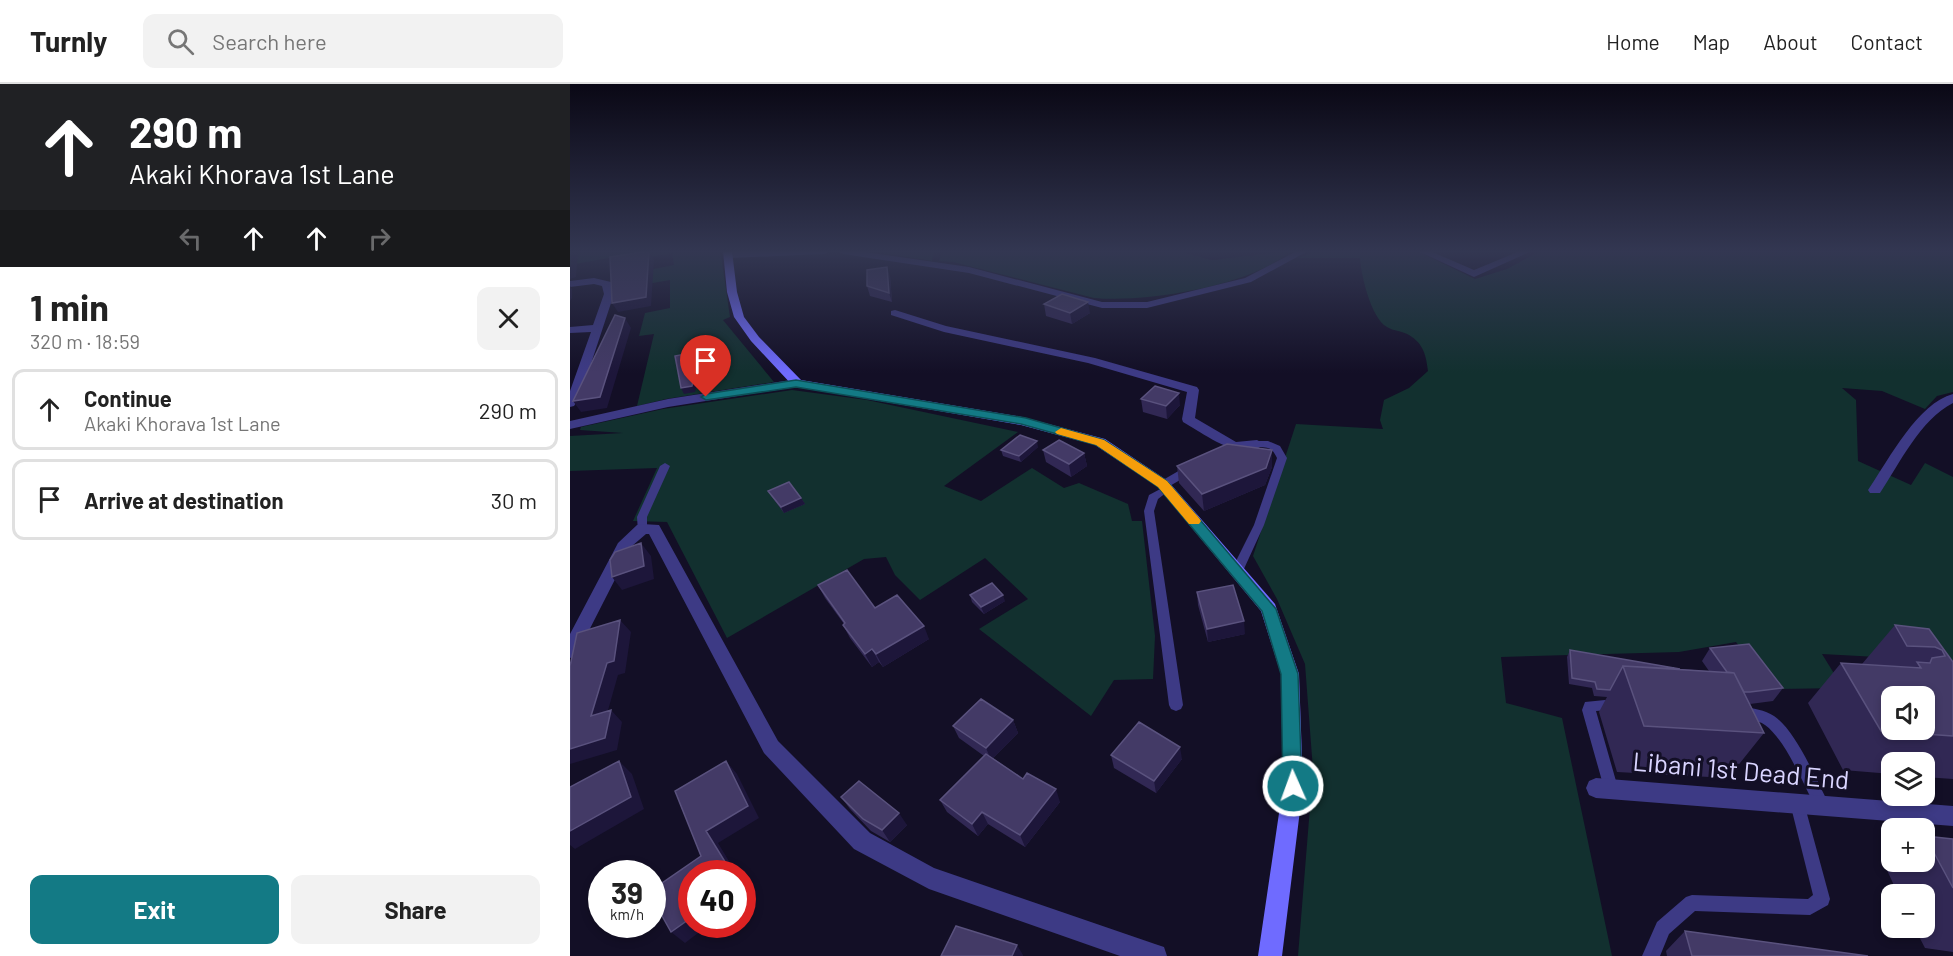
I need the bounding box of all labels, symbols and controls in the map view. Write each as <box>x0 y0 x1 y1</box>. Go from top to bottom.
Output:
search box <box>143 14 563 68</box>
text: Turnly <box>30 24 107 58</box>
icon: search <box>164 25 197 58</box>
text: Search here <box>212 28 327 54</box>
text: Home <box>1606 29 1660 54</box>
text: Map <box>1693 29 1730 54</box>
text: About <box>1763 29 1818 54</box>
text: Contact <box>1851 29 1923 54</box>
text: 290 m <box>129 106 242 156</box>
icon: ahead <box>30 108 108 186</box>
text: Akaki Khorava 1st Lane <box>129 157 395 189</box>
icon: left <box>174 222 207 255</box>
icon: ahead <box>237 222 270 255</box>
icon: ahead <box>300 222 333 255</box>
icon: right <box>363 222 396 255</box>
text: 1 min <box>30 285 109 328</box>
button: close <box>477 287 540 350</box>
text: 320 m · 18:59 <box>30 329 140 353</box>
pin <box>680 335 731 397</box>
icon: arrive <box>689 344 722 377</box>
text: Continue <box>84 385 172 411</box>
icon: ahead <box>33 393 66 426</box>
text: 290 m <box>479 397 537 423</box>
text: Akaki Khorava 1st Lane <box>84 411 281 435</box>
icon: arrive <box>33 483 66 516</box>
text: Arrive at destination <box>84 487 283 513</box>
text: 30 m <box>491 487 537 513</box>
map controls <box>1881 686 1935 938</box>
button: sound <box>1881 686 1935 740</box>
street label: Libani 1st Dead End <box>1632 745 1851 794</box>
button: layers <box>1881 752 1935 806</box>
position arrow <box>1261 754 1325 818</box>
button: + <box>1881 818 1935 872</box>
speed limit sign: 40 <box>678 860 756 938</box>
text: 39 <box>611 874 643 910</box>
button: Exit <box>30 875 279 944</box>
button: Share <box>291 875 540 944</box>
button: − <box>1881 884 1935 938</box>
text: km/h <box>610 905 644 923</box>

